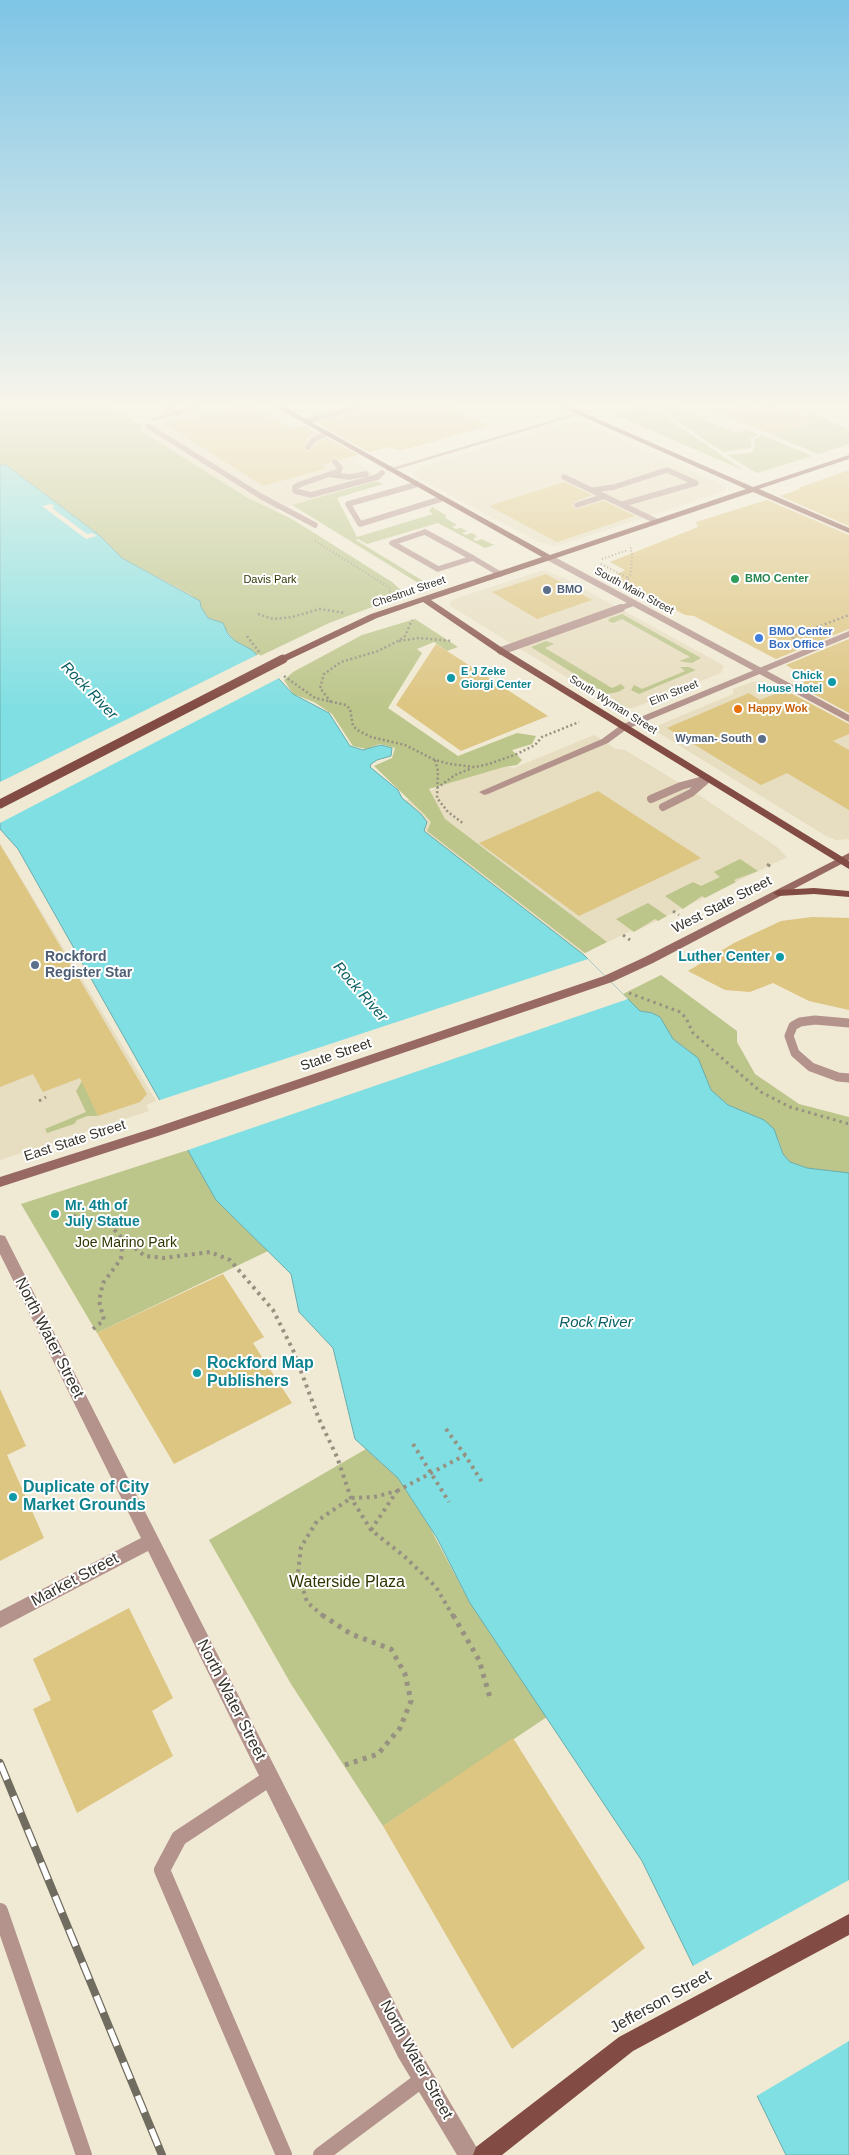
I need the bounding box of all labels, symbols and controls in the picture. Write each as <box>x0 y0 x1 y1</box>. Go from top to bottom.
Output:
street label: South Main Street <box>592 565 676 617</box>
place label: BMO Center <box>745 572 809 586</box>
park label: Davis Park <box>243 573 297 587</box>
street label: Chestnut Street <box>371 573 447 611</box>
marker: BMO Center <box>729 573 741 585</box>
place label: BMO <box>557 583 583 597</box>
marker: BMO <box>541 584 553 596</box>
place label: BMO Center Box Office <box>769 625 833 651</box>
marker: BMO Center Box Office <box>753 632 765 644</box>
water label: Rock River <box>57 658 121 724</box>
place label: E J Zeke Giorgi Center <box>461 665 531 691</box>
place label: Chick House Hotel <box>758 669 822 695</box>
marker: E J Zeke Giorgi Center <box>445 672 457 684</box>
street label: South Wyman Street <box>567 673 659 737</box>
marker: Chick House Hotel <box>826 676 838 688</box>
street label: Elm Street <box>648 677 700 709</box>
place label: Happy Wok <box>748 702 808 716</box>
marker: Happy Wok <box>732 703 744 715</box>
place label: Wyman‐ South <box>675 732 752 746</box>
marker: Wyman‐ South <box>756 733 768 745</box>
street label: West State Street <box>669 873 775 937</box>
place label: Rockford Register Star <box>45 949 132 982</box>
place label: Luther Center <box>678 949 770 965</box>
marker: Luther Center <box>774 951 786 963</box>
water label: Rock River <box>329 958 391 1026</box>
marker: Rockford Register Star <box>29 959 41 971</box>
street label: State Street <box>298 1035 374 1075</box>
street label: East State Street <box>22 1117 128 1165</box>
place label: Mr. 4th of July Statue <box>65 1198 140 1230</box>
marker: Mr. 4th of July Statue <box>49 1208 61 1220</box>
park label: Joe Marino Park <box>75 1235 177 1251</box>
street label: North Water Street <box>10 1274 88 1402</box>
water label: Rock River <box>559 1314 633 1332</box>
place label: Rockford Map Publishers <box>207 1354 314 1392</box>
marker: Rockford Map Publishers <box>191 1367 203 1379</box>
place label: Duplicate of City Market Grounds <box>23 1478 149 1516</box>
marker: Duplicate of City Market Grounds <box>7 1491 19 1503</box>
street label: Market Street <box>28 1549 122 1611</box>
park label: Waterside Plaza <box>289 1573 405 1593</box>
street label: North Water Street <box>192 1636 270 1764</box>
street label: Jefferson Street <box>607 1966 715 2038</box>
street label: North Water Street <box>375 1997 457 2123</box>

